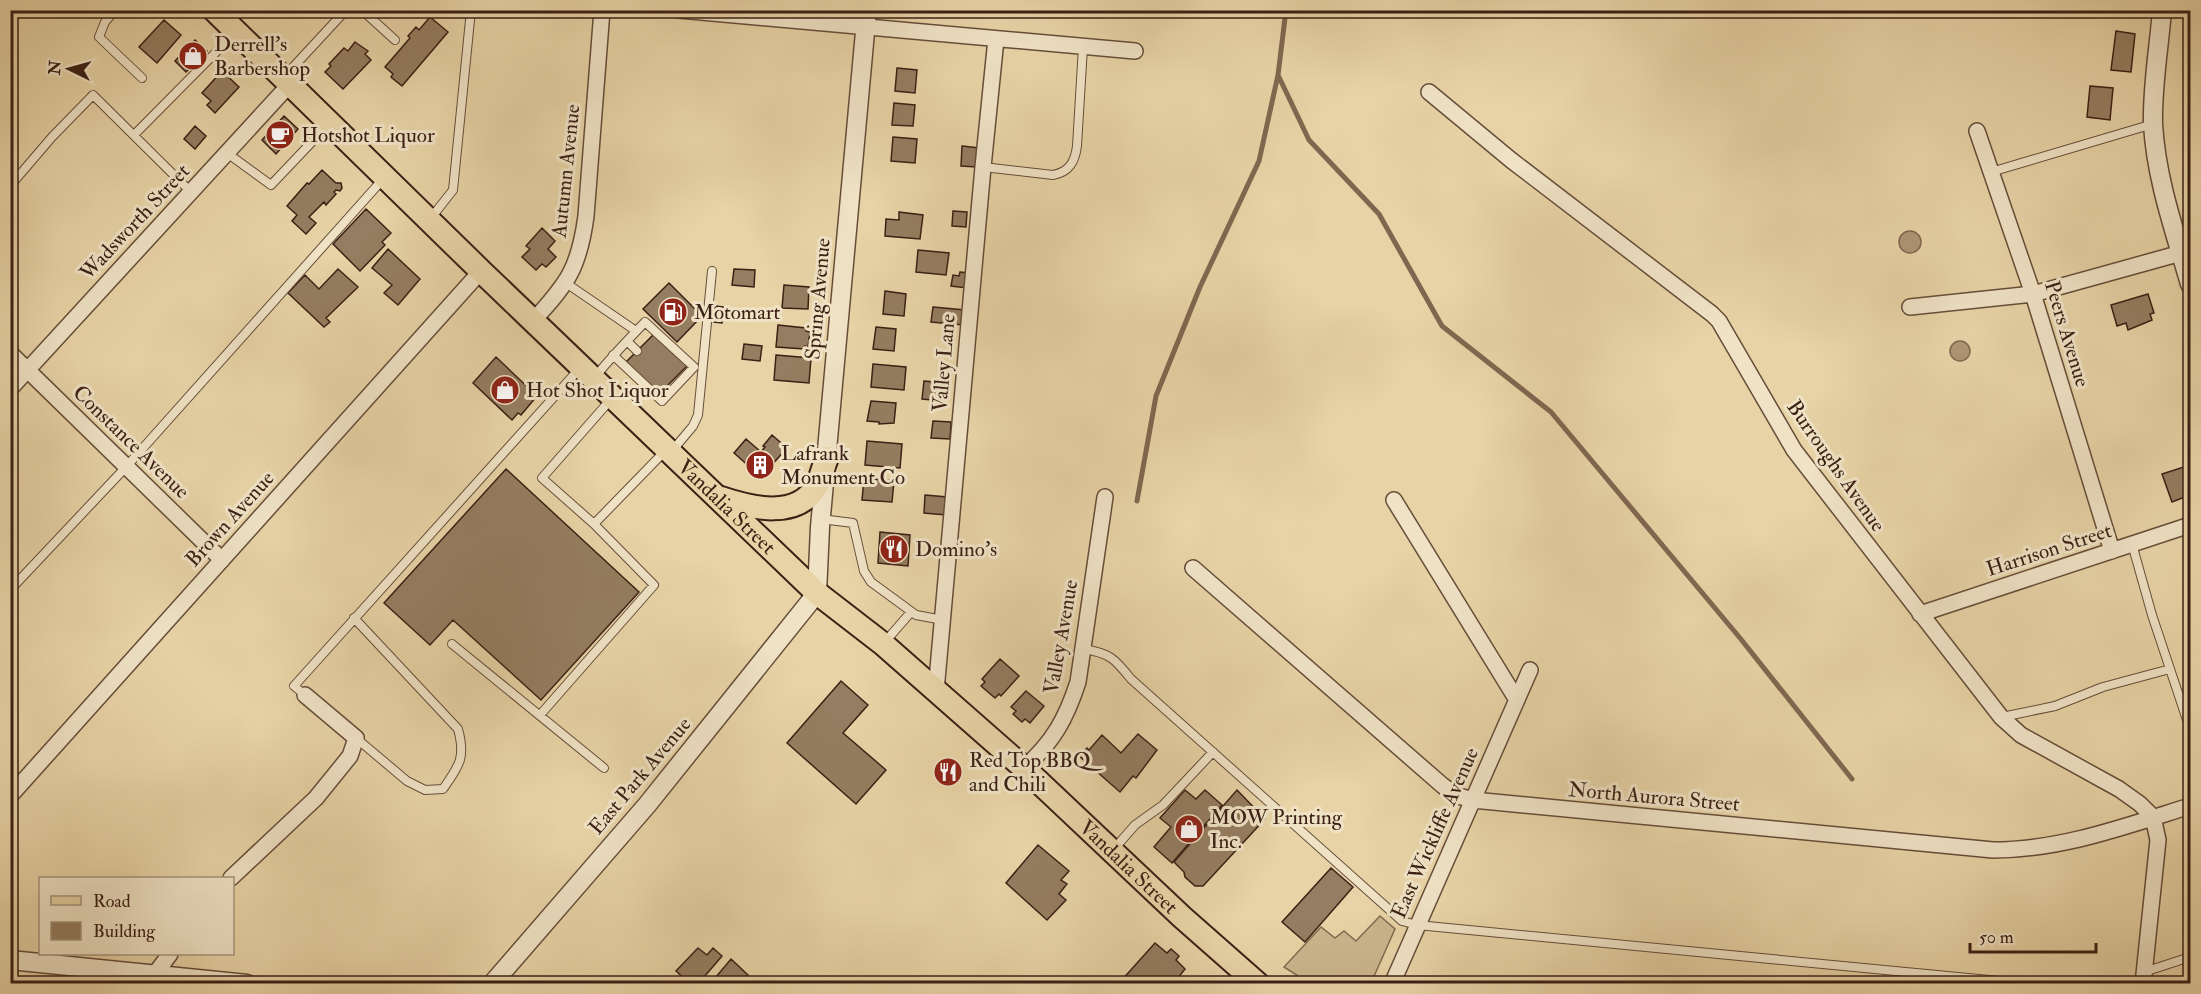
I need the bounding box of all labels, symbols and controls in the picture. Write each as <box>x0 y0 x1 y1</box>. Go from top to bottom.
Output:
place label: Derrell's Barbershop <box>214 31 310 82</box>
north arrow <box>39 39 99 99</box>
shop icon: Derrell's Barbershop <box>177 40 209 72</box>
text: N <box>44 59 66 77</box>
street label: Autumn Avenue <box>545 103 586 240</box>
cafe icon: Hotshot Liquor <box>264 119 296 151</box>
place label: Hotshot Liquor <box>301 122 435 149</box>
street label: Wadsworth Street <box>74 158 196 287</box>
street label: Spring Avenue <box>799 237 837 361</box>
street label: Peers Avenue <box>2038 278 2096 391</box>
fuel station icon: Motomart <box>657 296 689 328</box>
place label: Motomart <box>694 299 781 326</box>
street label: Valley Lane <box>926 313 962 413</box>
shop icon: Hot Shot Liquor <box>489 374 521 406</box>
place label: Hot Shot Liquor <box>526 377 669 404</box>
street label: Constance Avenue <box>67 379 195 505</box>
street label: Burroughs Avenue <box>1781 395 1892 537</box>
place label: Lafrank Monument Co <box>781 440 905 491</box>
building icon: Lafrank Monument Co <box>744 449 776 481</box>
street label: Vandalia Street <box>672 453 782 560</box>
street label: Brown Avenue <box>180 465 280 573</box>
street label: Harrison Street <box>1983 517 2115 583</box>
restaurant icon: Domino's <box>878 533 910 565</box>
place label: Domino's <box>915 536 997 563</box>
street label: Valley Avenue <box>1038 578 1084 696</box>
street label: East Park Avenue <box>583 711 697 840</box>
street label: East Wickliffe Avenue <box>1385 743 1485 923</box>
place label: Red Top BBQ and Chili <box>969 747 1104 798</box>
restaurant icon: Red Top BBQ and Chili <box>932 756 964 788</box>
street label: North Aurora Street <box>1567 776 1741 818</box>
place label: MOW Printing Inc. <box>1210 804 1343 855</box>
shop icon: MOW Printing Inc. <box>1173 813 1205 845</box>
street label: Vandalia Street <box>1074 814 1184 920</box>
legend <box>39 877 234 955</box>
text: Road <box>93 890 131 913</box>
scale bar <box>1970 916 2096 954</box>
text: Building <box>93 920 156 943</box>
text: 50 m <box>1979 926 2014 949</box>

